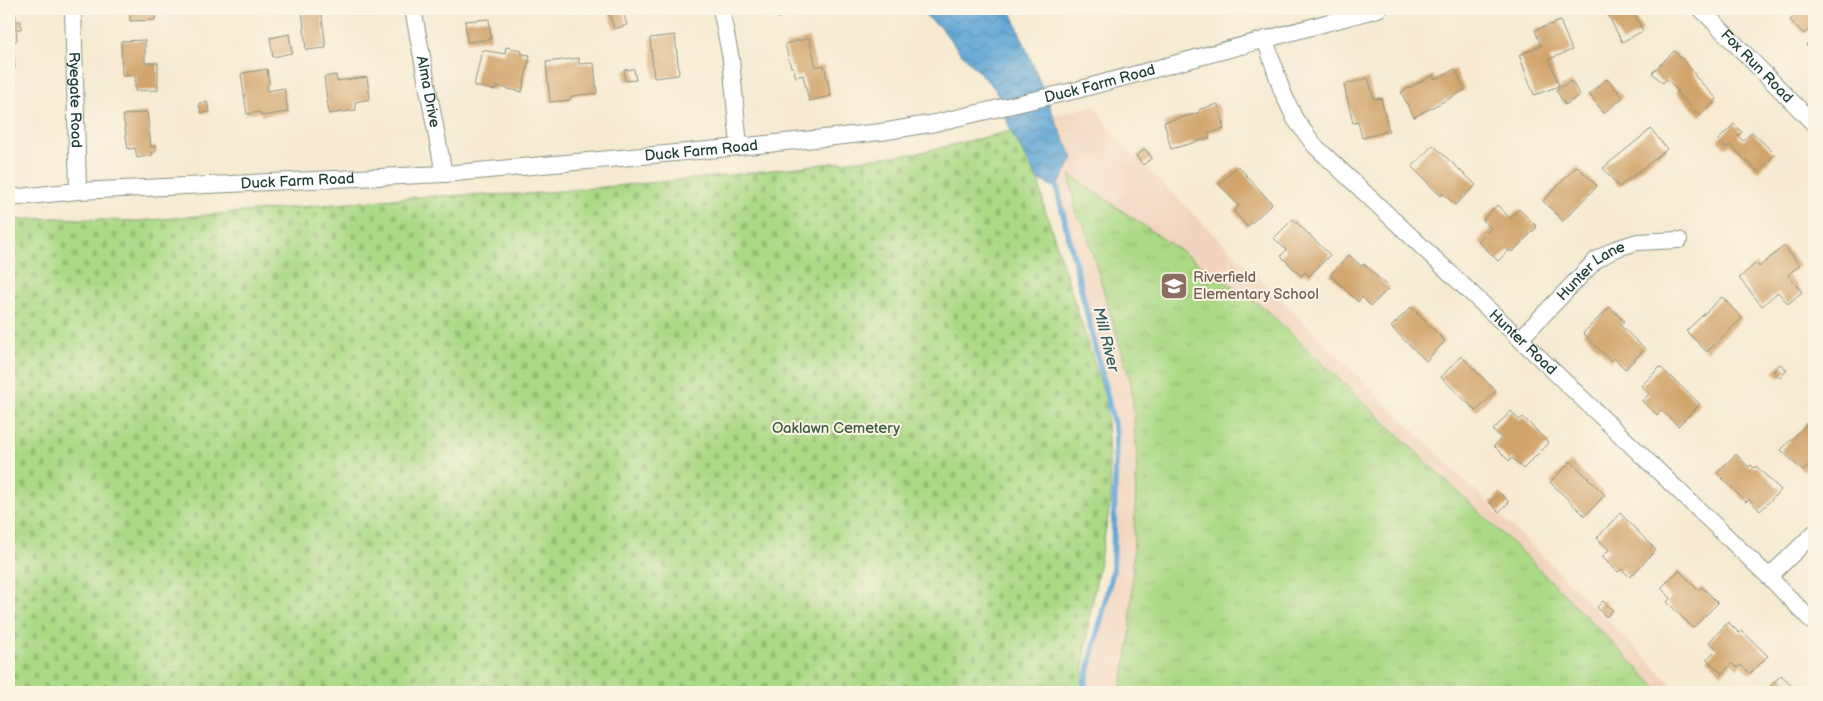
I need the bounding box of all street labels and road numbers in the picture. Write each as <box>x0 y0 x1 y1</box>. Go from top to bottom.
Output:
street label: Fox Run Road <box>1716 26 1797 107</box>
street label: Ryegate Road <box>64 52 86 148</box>
street label: Alma Drive <box>412 54 444 129</box>
street label: Duck Farm Road <box>1043 60 1157 107</box>
street label: Duck Farm Road <box>644 136 759 166</box>
street label: Duck Farm Road <box>240 169 355 193</box>
street label: Hunter Lane <box>1553 237 1627 305</box>
street label: Hunter Road <box>1485 306 1561 379</box>

